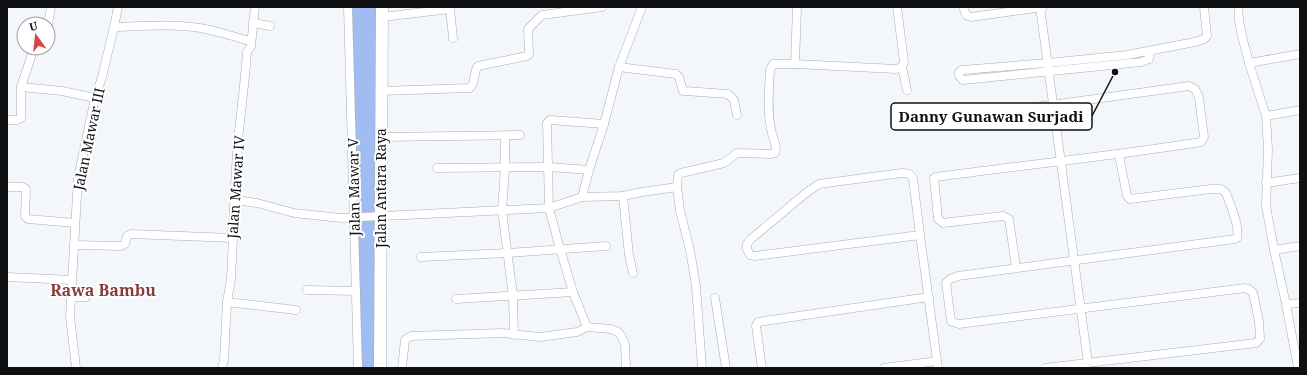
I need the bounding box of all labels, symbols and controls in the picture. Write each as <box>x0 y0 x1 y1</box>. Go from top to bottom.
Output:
north arrow <box>16 16 56 56</box>
text: U <box>27 17 40 34</box>
street label: Jalan Mawar III <box>68 86 109 193</box>
callout: Danny Gunawan Surjadi <box>891 103 1092 130</box>
text: Danny Gunawan Surjadi <box>899 106 1084 126</box>
street label: Jalan Antara Raya <box>371 128 390 249</box>
street label: Jalan Mawar IV <box>222 134 249 240</box>
street label: Jalan Mawar V <box>343 137 364 237</box>
district label: Rawa Bambu <box>50 279 156 301</box>

